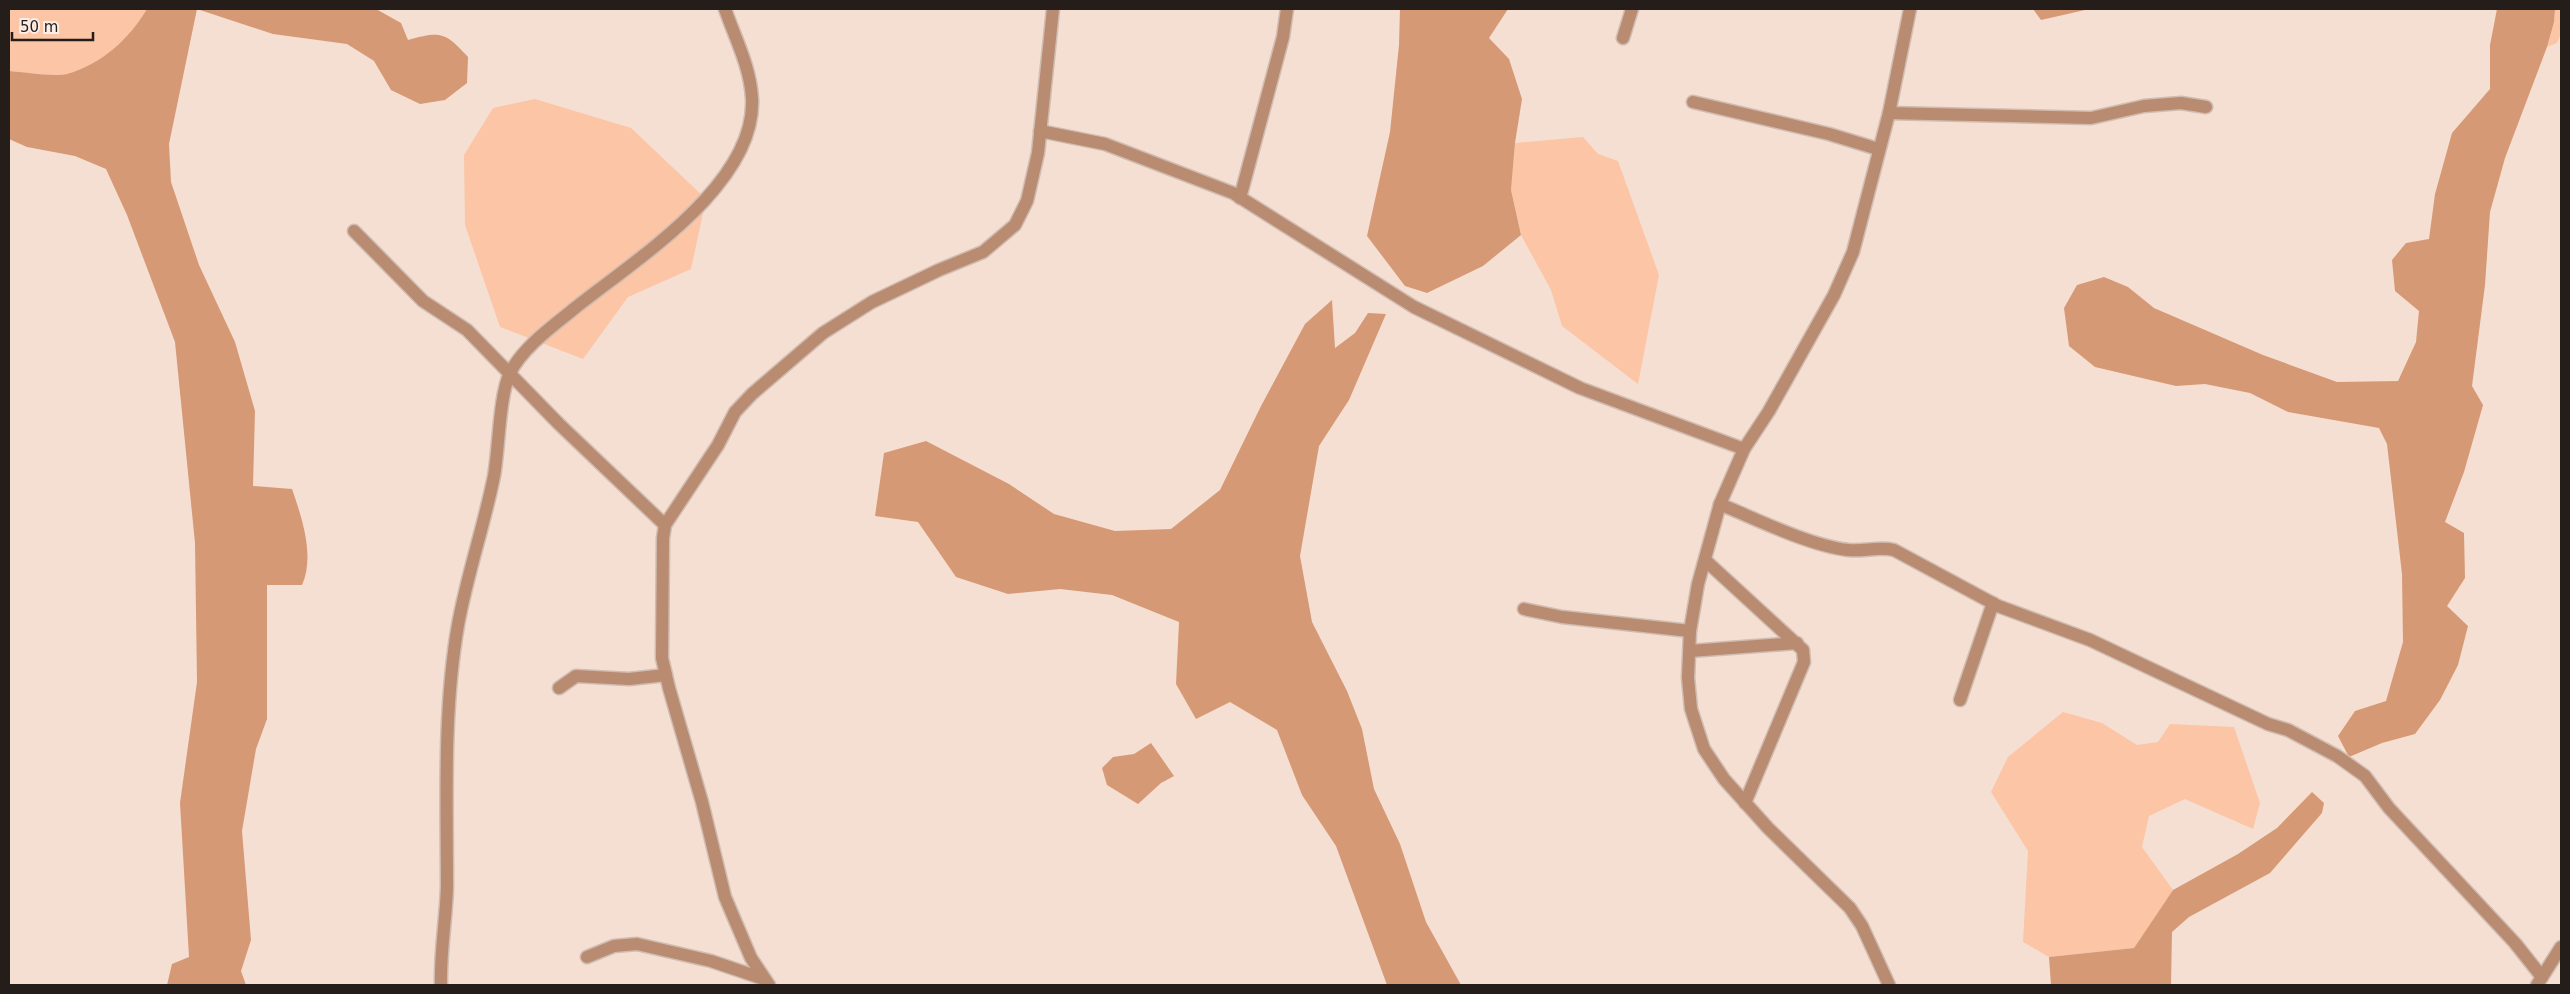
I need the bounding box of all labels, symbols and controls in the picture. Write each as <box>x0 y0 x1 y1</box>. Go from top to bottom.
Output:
scale bar <box>12 10 94 42</box>
text: 50 m <box>20 18 58 36</box>

